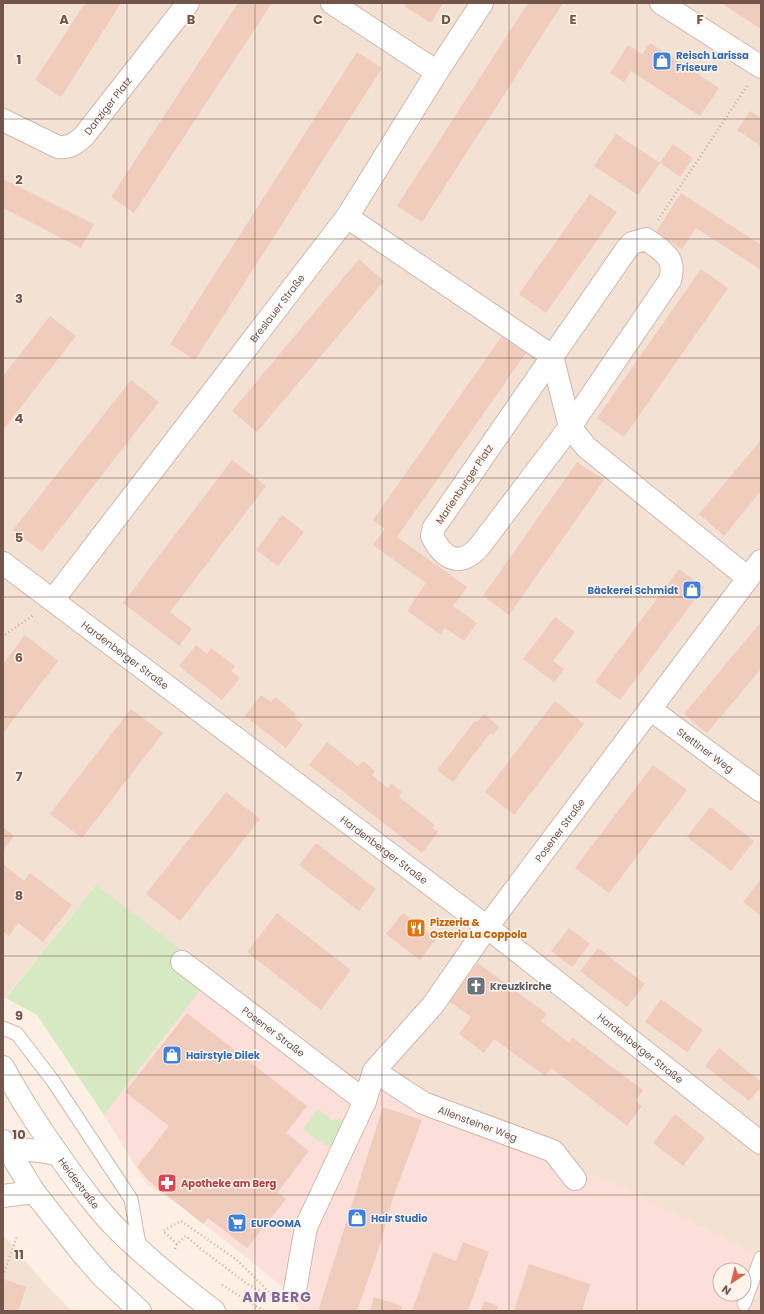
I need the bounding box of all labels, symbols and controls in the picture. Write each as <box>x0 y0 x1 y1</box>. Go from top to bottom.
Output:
text: A <box>59 10 69 29</box>
text: B <box>187 10 196 29</box>
text: C <box>313 10 323 29</box>
text: D <box>441 10 451 29</box>
text: E <box>569 10 577 29</box>
text: F <box>696 10 704 29</box>
place label: Reisch Larissa Friseure <box>676 48 749 75</box>
text: 1 <box>17 50 21 69</box>
shop icon: Reisch Larissa Friseure <box>651 50 673 72</box>
street label: Danziger Platz <box>81 74 136 138</box>
text: 2 <box>15 170 23 189</box>
street label: Breslauer Straße <box>246 271 309 346</box>
text: 3 <box>15 289 23 308</box>
text: 4 <box>15 409 24 428</box>
street label: Marienburger Platz <box>432 441 497 527</box>
text: 5 <box>15 528 23 547</box>
shop icon: Bäckerei Schmidt <box>681 579 703 601</box>
place label: Bäckerei Schmidt <box>587 583 678 598</box>
street label: Hardenberger Straße <box>78 618 172 693</box>
text: 6 <box>15 648 23 667</box>
street label: Stettiner Weg <box>674 724 737 776</box>
text: 7 <box>16 767 23 786</box>
street label: Posener Straße <box>531 795 589 865</box>
street label: Hardenberger Straße <box>337 812 431 888</box>
text: 8 <box>15 886 23 905</box>
place label: Pizzeria & Osteria La Coppola <box>430 915 527 942</box>
restaurant icon: Pizzeria & Osteria La Coppola <box>405 917 427 939</box>
church icon: Kreuzkirche <box>465 975 487 997</box>
place label: Kreuzkirche <box>490 979 551 994</box>
street label: Posener Straße <box>239 1003 308 1061</box>
text: 9 <box>15 1006 23 1025</box>
street label: Hardenberger Straße <box>594 1010 686 1087</box>
shop icon: Hairstyle Dilek <box>161 1044 183 1066</box>
place label: Hairstyle Dilek <box>186 1048 261 1063</box>
street label: Allensteiner Weg <box>436 1102 519 1145</box>
text: 10 <box>12 1125 26 1144</box>
street label: Heidestraße <box>55 1155 103 1212</box>
pharmacy icon: Apotheke am Berg <box>156 1172 178 1194</box>
place label: Apotheke am Berg <box>181 1176 276 1191</box>
shop icon: Hair Studio <box>346 1207 368 1229</box>
place label: Hair Studio <box>371 1211 428 1226</box>
supermarket icon: EUFOOMA <box>226 1212 248 1234</box>
place label: EUFOOMA <box>251 1216 302 1231</box>
text: 11 <box>14 1245 24 1264</box>
north arrow <box>712 1262 752 1302</box>
text: N <box>718 1281 734 1299</box>
district label: AM BERG <box>242 1287 312 1307</box>

